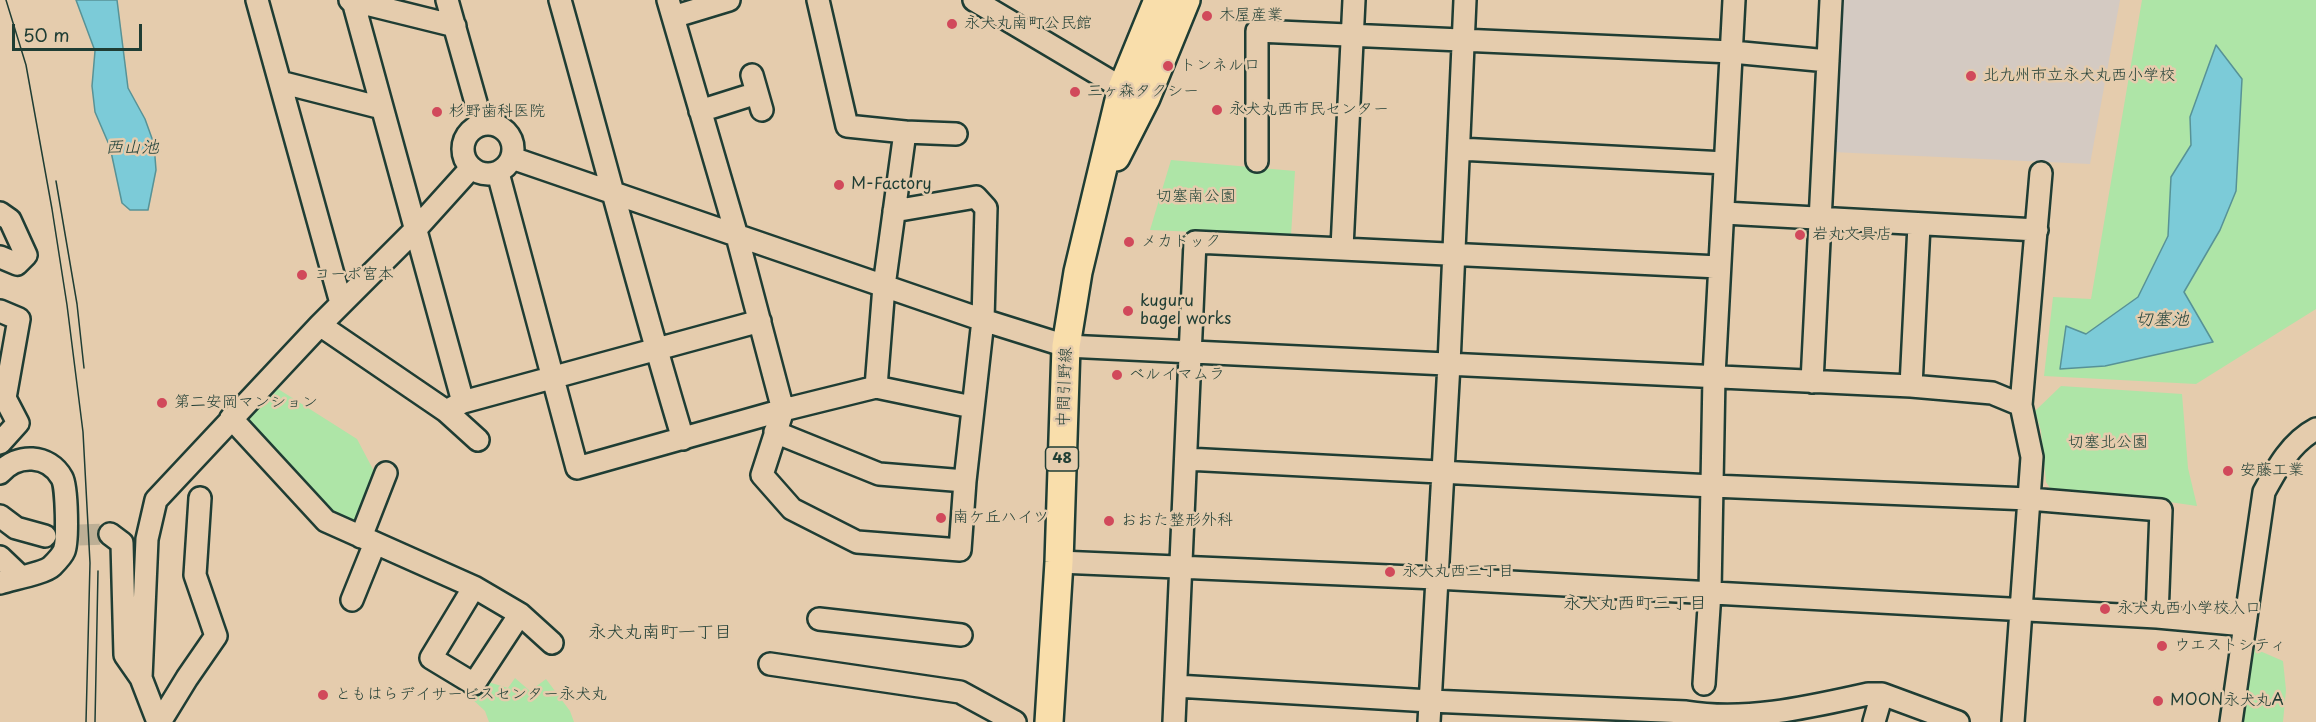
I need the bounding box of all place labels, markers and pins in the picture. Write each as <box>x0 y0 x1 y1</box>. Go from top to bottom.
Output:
place label: 木屋産業 <box>1219 6 1283 26</box>
marker: 木屋産業 <box>1200 9 1214 23</box>
place label: 永犬丸南町公民館 <box>964 14 1092 34</box>
marker: 永犬丸南町公民館 <box>945 17 959 31</box>
place label: トンネル口 <box>1180 56 1260 76</box>
marker: トンネル口 <box>1161 59 1175 73</box>
place label: 北九州市立永犬丸西小学校 <box>1983 66 2175 86</box>
marker: 北九州市立永犬丸西小学校 <box>1964 69 1978 83</box>
place label: 三ヶ森タクシー <box>1087 82 1199 102</box>
marker: 三ヶ森タクシー <box>1068 85 1082 99</box>
place label: 永犬丸西市民センター <box>1229 100 1389 120</box>
place label: 杉野歯科医院 <box>449 102 545 122</box>
marker: 永犬丸西市民センター <box>1210 103 1224 117</box>
marker: 杉野歯科医院 <box>430 105 444 119</box>
place label: M-Factory <box>851 175 931 195</box>
marker: M-Factory <box>832 178 846 192</box>
place label: 岩丸文具店 <box>1812 225 1892 245</box>
marker: 岩丸文具店 <box>1793 228 1807 242</box>
place label: メカドック <box>1141 232 1221 252</box>
marker: メカドック <box>1122 235 1136 249</box>
place label: コーポ宮本 <box>314 265 394 285</box>
marker: コーポ宮本 <box>295 268 309 282</box>
place label: kuguru bagel works <box>1140 292 1231 330</box>
marker: kuguru bagel works <box>1121 304 1135 318</box>
place label: ベルイマムラ <box>1129 365 1225 385</box>
marker: ベルイマムラ <box>1110 368 1124 382</box>
place label: 第二安岡マンション <box>174 393 318 413</box>
marker: 第二安岡マンション <box>155 396 169 410</box>
place label: 安藤工業 <box>2240 461 2304 481</box>
marker: 安藤工業 <box>2221 464 2235 478</box>
place label: 南ケ丘ハイツ <box>953 508 1049 528</box>
marker: 南ケ丘ハイツ <box>934 511 948 525</box>
place label: おおた整形外科 <box>1121 511 1233 531</box>
marker: おおた整形外科 <box>1102 514 1116 528</box>
place label: 永犬丸西三丁目 <box>1402 562 1514 582</box>
marker: 永犬丸西三丁目 <box>1383 565 1397 579</box>
place label: 永犬丸西小学校入口 <box>2117 599 2261 619</box>
marker: 永犬丸西小学校入口 <box>2098 602 2112 616</box>
place label: ウエストシティ <box>2174 636 2286 656</box>
marker: ウエストシティ <box>2155 639 2169 653</box>
place label: ともはらデイサービスセンター永犬丸 <box>335 685 607 705</box>
marker: ともはらデイサービスセンター永犬丸 <box>316 688 330 702</box>
place label: MOON永犬丸A <box>2170 691 2284 711</box>
marker: MOON永犬丸A <box>2151 694 2165 708</box>

